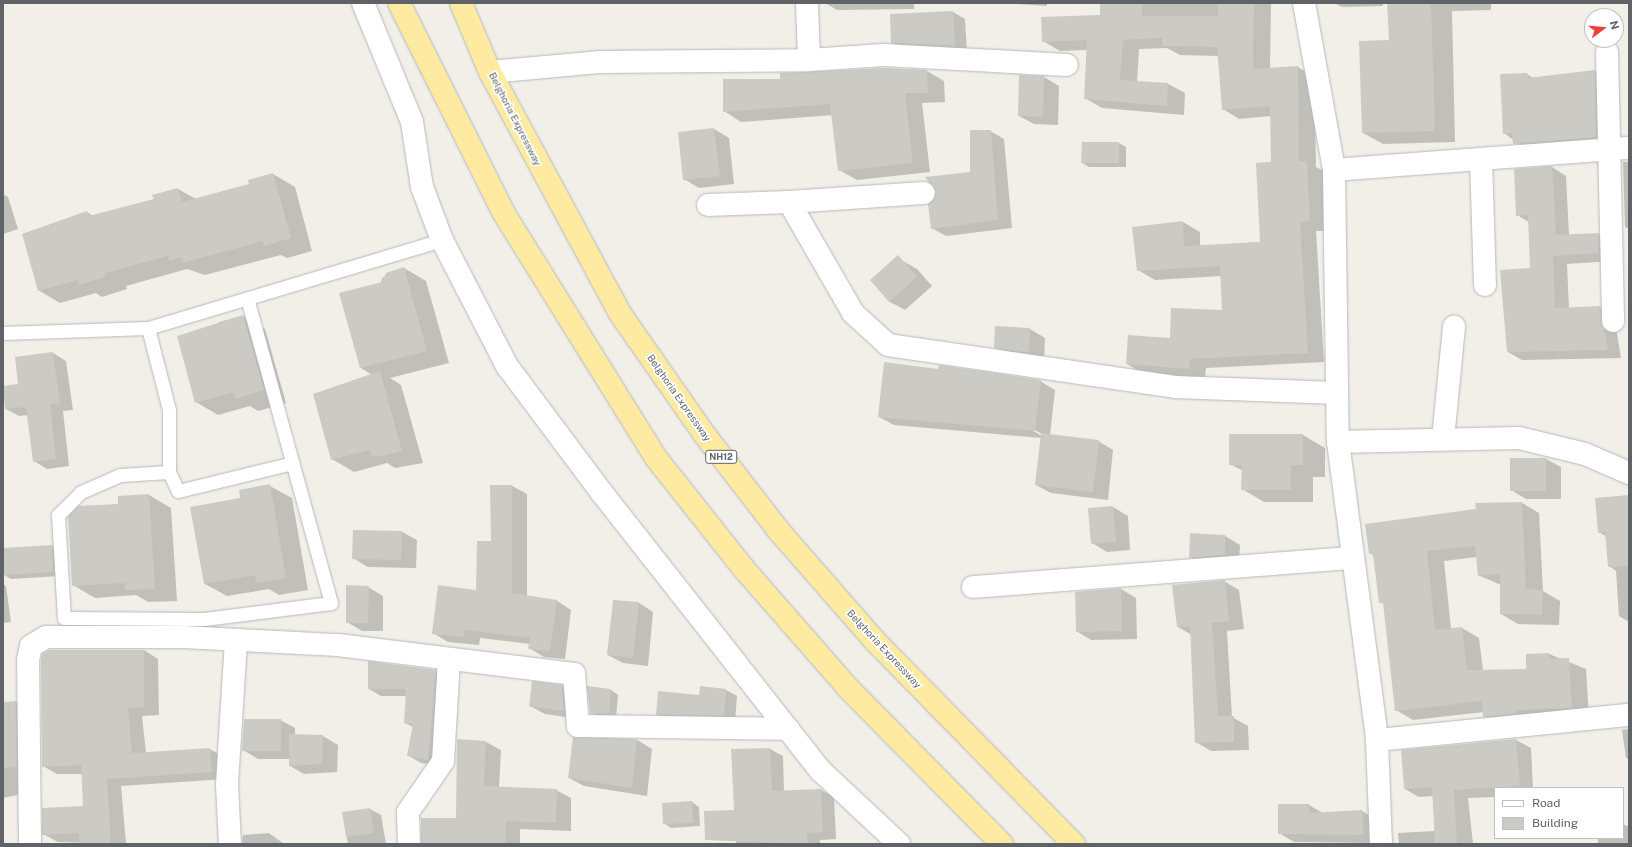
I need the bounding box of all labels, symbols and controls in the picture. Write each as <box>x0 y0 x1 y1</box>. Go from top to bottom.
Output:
north arrow <box>1584 8 1624 48</box>
text: N <box>1608 19 1622 31</box>
street label: Belghoria Expressway <box>486 70 544 168</box>
street label: Belghoria Expressway <box>644 352 714 444</box>
road number: NH12 <box>705 450 737 464</box>
street label: Belghoria Expressway <box>844 607 924 691</box>
legend <box>1494 787 1624 839</box>
text: Road <box>1532 796 1560 810</box>
text: Building <box>1532 816 1578 830</box>

